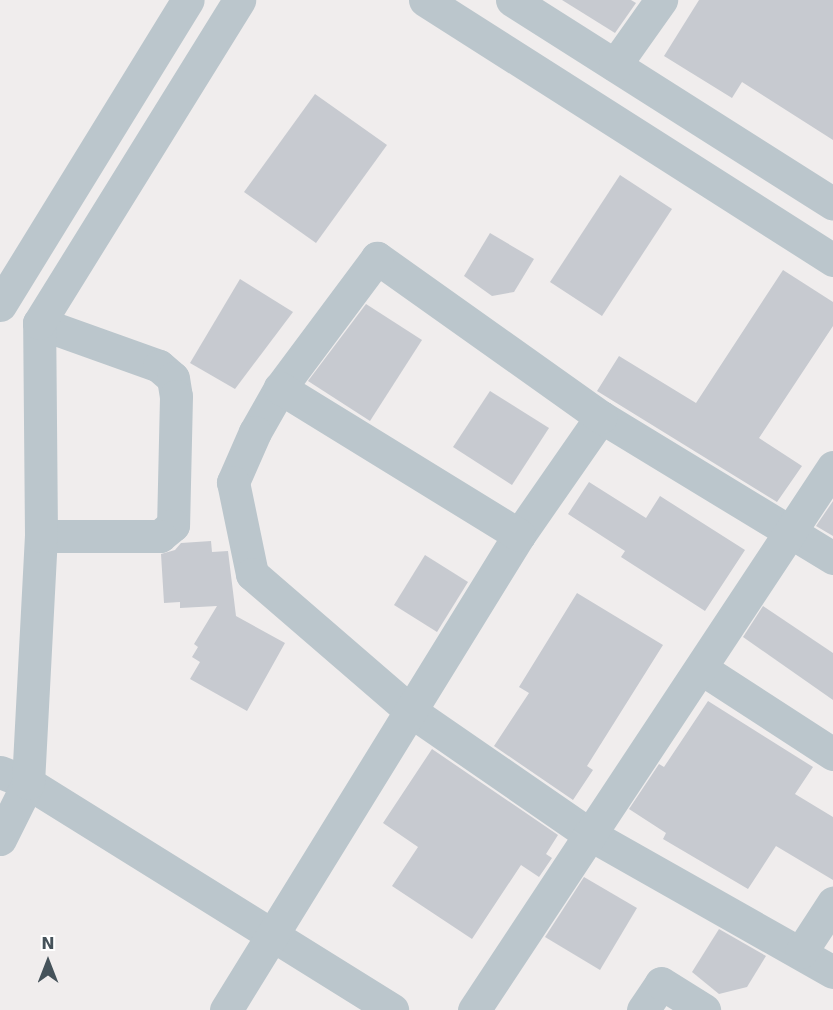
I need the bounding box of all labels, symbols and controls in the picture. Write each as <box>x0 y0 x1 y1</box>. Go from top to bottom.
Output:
north arrow <box>18 932 78 992</box>
text: N <box>41 934 55 953</box>

